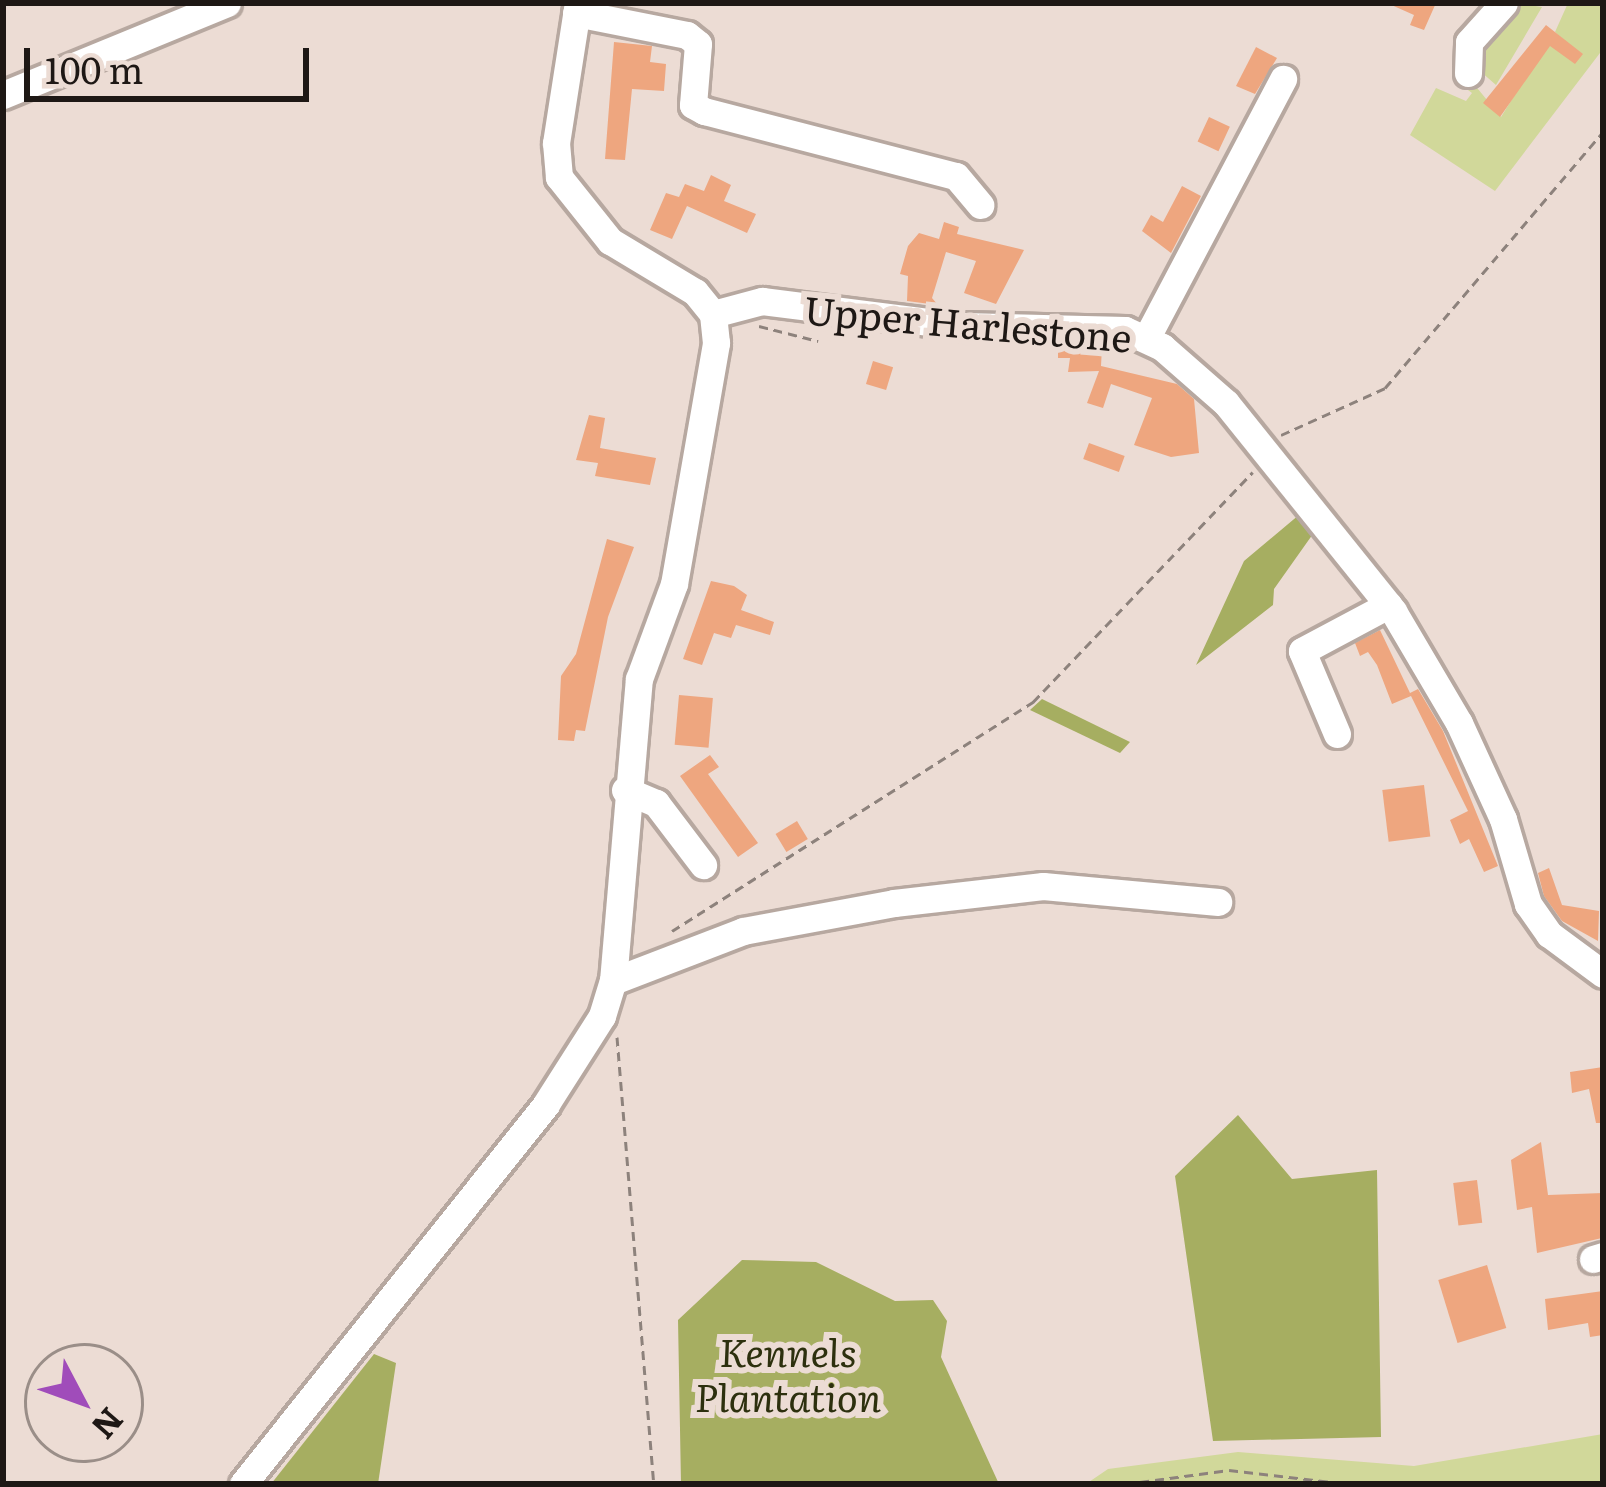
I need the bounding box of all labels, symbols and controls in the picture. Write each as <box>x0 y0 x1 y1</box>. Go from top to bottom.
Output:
scale bar <box>30 24 315 98</box>
text: 100 m <box>45 42 143 95</box>
street label: Upper Harlestone <box>802 284 1134 360</box>
park label: Kennels Plantation <box>695 1328 881 1419</box>
north arrow <box>24 1343 144 1463</box>
text: N <box>82 1398 137 1451</box>

